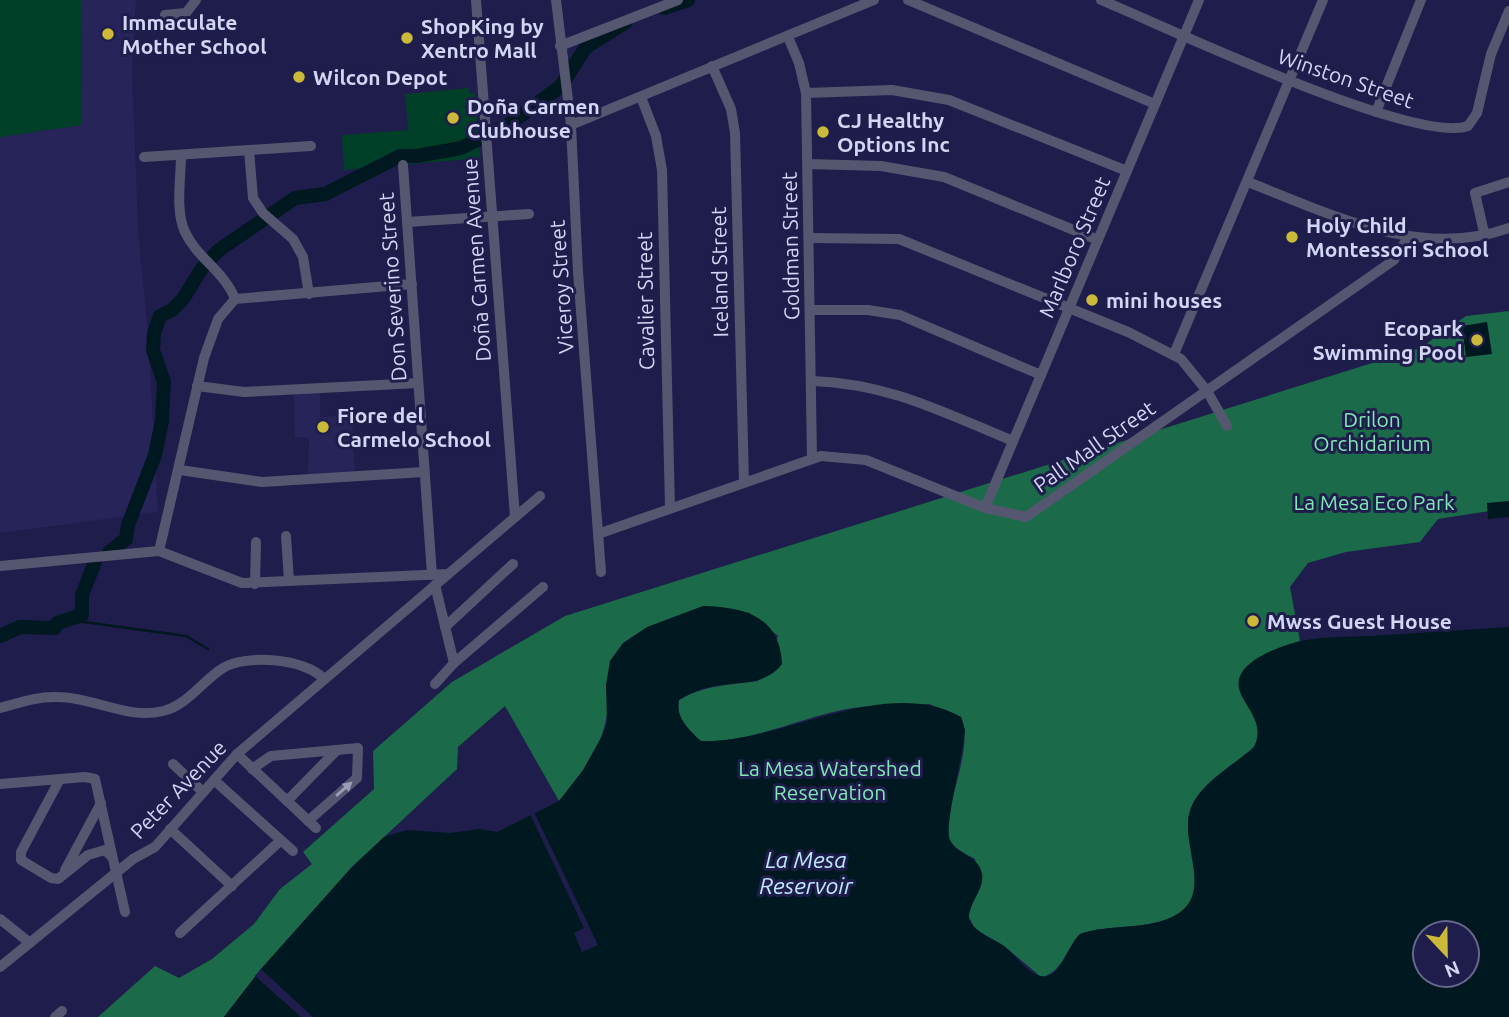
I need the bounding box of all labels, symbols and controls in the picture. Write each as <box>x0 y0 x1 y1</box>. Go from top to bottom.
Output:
place label: Immaculate Mother School <box>122 10 267 58</box>
place label: ShopKing by Xentro Mall <box>421 14 544 62</box>
marker: Immaculate Mother School <box>100 26 116 42</box>
marker: ShopKing by Xentro Mall <box>399 30 415 46</box>
street label: Winston Street <box>1275 44 1417 112</box>
place label: Wilcon Depot <box>313 65 447 89</box>
marker: Wilcon Depot <box>291 69 307 85</box>
place label: Doña Carmen Clubhouse <box>467 94 600 142</box>
place label: CJ Healthy Options Inc <box>837 108 950 156</box>
marker: Doña Carmen Clubhouse <box>445 110 461 126</box>
marker: CJ Healthy Options Inc <box>815 124 831 140</box>
street label: Doña Carmen Avenue <box>457 158 495 362</box>
street label: Goldman Street <box>777 172 803 320</box>
street label: Marlboro Street <box>1034 173 1114 321</box>
street label: Don Severino Street <box>373 192 411 382</box>
street label: Iceland Street <box>706 206 732 338</box>
place label: Holy Child Montessori School <box>1306 213 1489 261</box>
street label: Viceroy Street <box>544 219 578 355</box>
marker: Holy Child Montessori School <box>1284 229 1300 245</box>
street label: Cavalier Street <box>632 232 658 370</box>
place label: mini houses <box>1106 288 1222 312</box>
marker: mini houses <box>1084 292 1100 308</box>
place label: Ecopark Swimming Pool <box>1313 316 1463 364</box>
marker: Ecopark Swimming Pool <box>1469 332 1485 348</box>
street label: Pall Mall Street <box>1029 395 1159 497</box>
place label: Fiore del Carmelo School <box>337 403 491 451</box>
park label: Drilon Orchidarium <box>1313 407 1431 455</box>
marker: Fiore del Carmelo School <box>315 419 331 435</box>
park label: La Mesa Eco Park <box>1293 490 1455 514</box>
place label: Mwss Guest House <box>1267 609 1452 633</box>
marker: Mwss Guest House <box>1245 613 1261 629</box>
street label: Peter Avenue <box>125 735 231 843</box>
park label: La Mesa Watershed Reservation <box>738 756 922 804</box>
one-way arrow <box>335 781 353 797</box>
water label: La Mesa Reservoir <box>759 847 854 898</box>
north arrow <box>1411 919 1481 989</box>
text: N <box>1442 957 1463 983</box>

